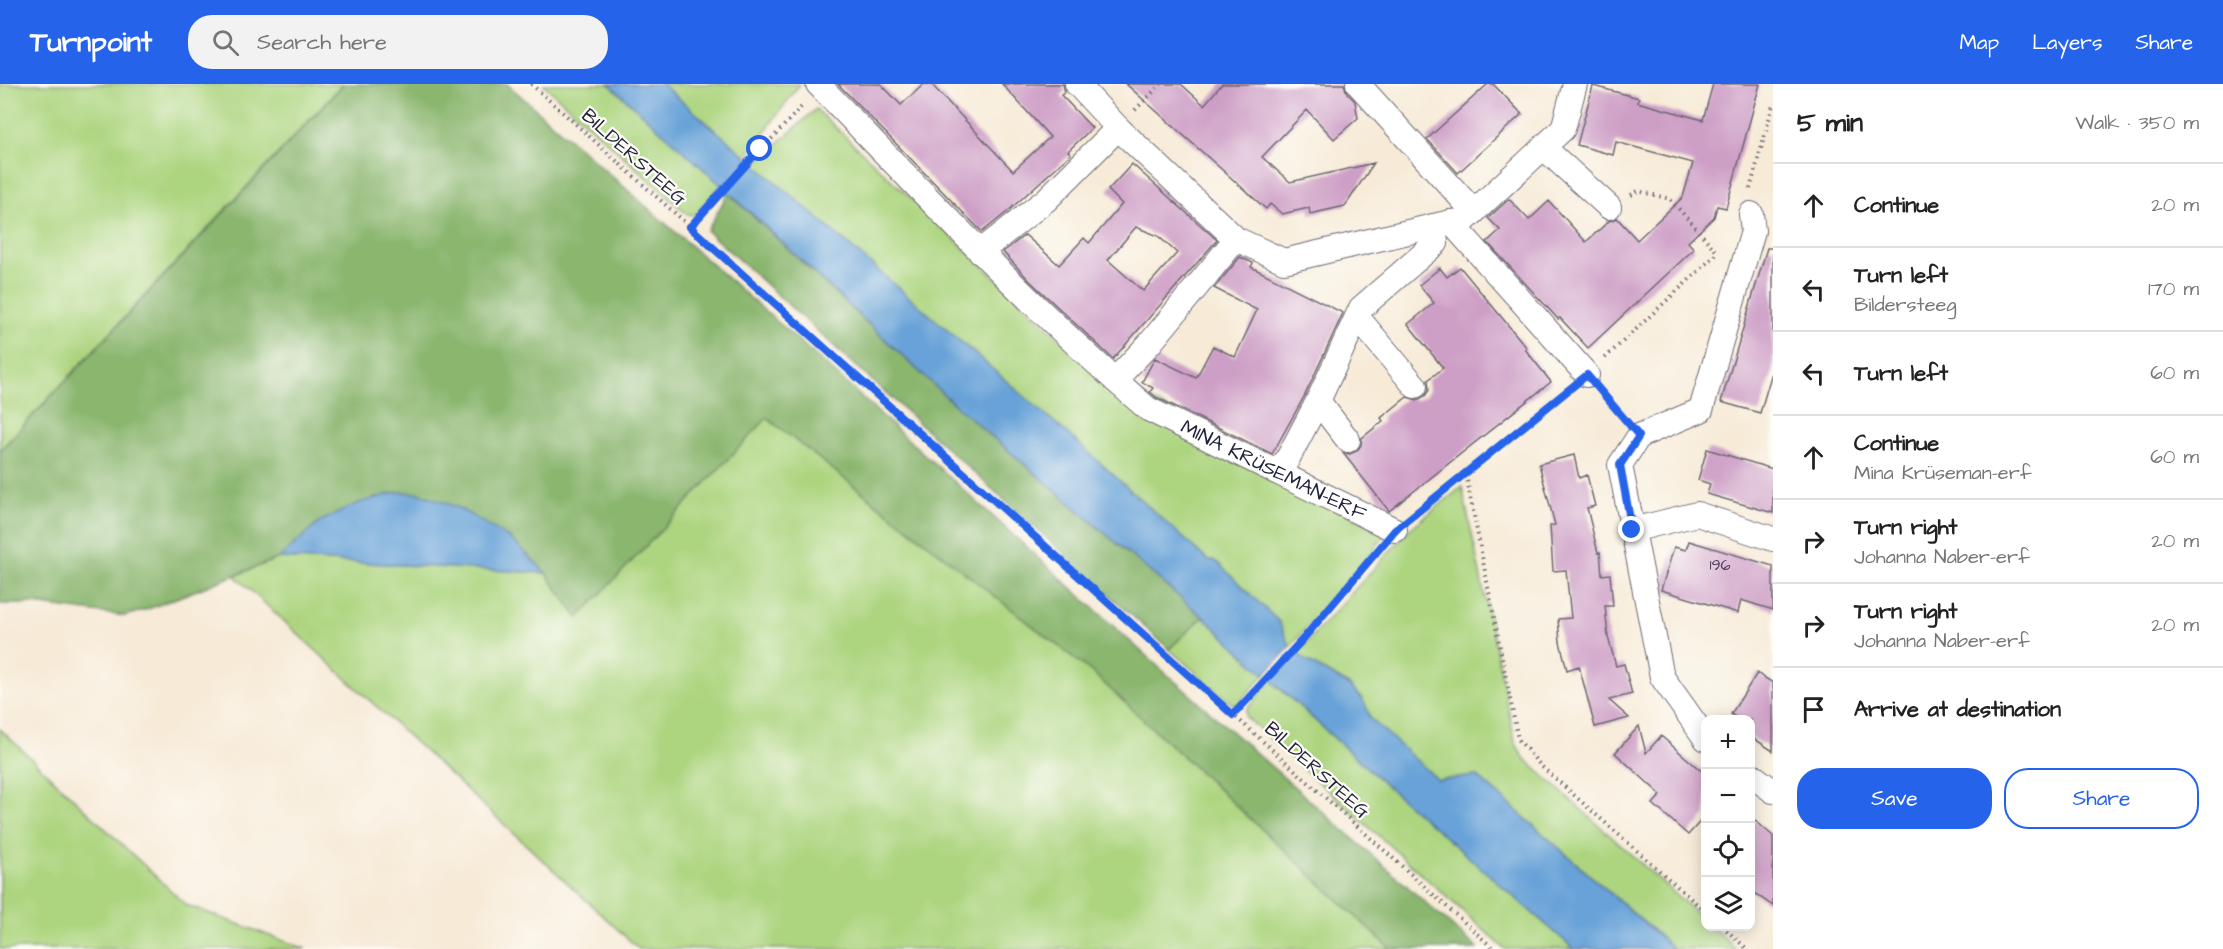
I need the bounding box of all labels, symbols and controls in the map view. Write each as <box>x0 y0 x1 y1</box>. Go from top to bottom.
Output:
search box <box>188 15 608 69</box>
text: Turnpoint <box>30 23 152 62</box>
icon: search <box>209 26 242 59</box>
text: Search here <box>257 27 387 58</box>
text: Map <box>1959 28 1999 57</box>
text: Layers <box>2032 28 2102 57</box>
text: Share <box>2135 28 2193 57</box>
street label: BILDERSTEEG <box>575 102 693 212</box>
text: 5 min <box>1797 105 1863 141</box>
text: Walk · 350 m <box>2075 109 2199 137</box>
route start <box>746 135 772 161</box>
icon: ahead <box>1797 189 1830 222</box>
text: Continue <box>1854 190 1939 221</box>
text: 20 m <box>2151 191 2199 219</box>
text: Turn left <box>1854 260 1948 291</box>
icon: left <box>1797 273 1830 306</box>
text: 170 m <box>2148 275 2199 303</box>
text: Bildersteeg <box>1854 291 1957 319</box>
icon: left <box>1797 357 1830 390</box>
text: Turn left <box>1854 358 1948 389</box>
text: 60 m <box>2150 359 2199 387</box>
street label: MINA KRÜSEMAN-ERF <box>1176 413 1371 528</box>
text: Continue <box>1854 428 1939 459</box>
icon: ahead <box>1797 441 1830 474</box>
text: 60 m <box>2150 443 2199 471</box>
text: Mina Krüseman-erf <box>1854 459 2032 487</box>
text: Turn right <box>1854 512 1957 543</box>
route end <box>1618 516 1644 542</box>
icon: right <box>1797 525 1830 558</box>
text: 20 m <box>2151 527 2199 555</box>
text: Johanna Naber-erf <box>1854 543 2030 571</box>
house number: 196 <box>1709 554 1731 576</box>
text: Turn right <box>1854 596 1957 627</box>
icon: right <box>1797 609 1830 642</box>
text: 20 m <box>2151 611 2199 639</box>
text: Johanna Naber-erf <box>1854 627 2030 655</box>
icon: arrive <box>1797 693 1830 726</box>
text: Arrive at destination <box>1854 694 2061 725</box>
street label: BILDERSTEEG <box>1258 715 1376 825</box>
map controls <box>1701 715 1755 931</box>
button: + <box>1701 715 1755 769</box>
button: Save <box>1797 768 1992 829</box>
button: Share <box>2004 768 2199 829</box>
button: − <box>1701 769 1755 823</box>
button: locate <box>1701 823 1755 877</box>
button: layers <box>1701 877 1755 931</box>

